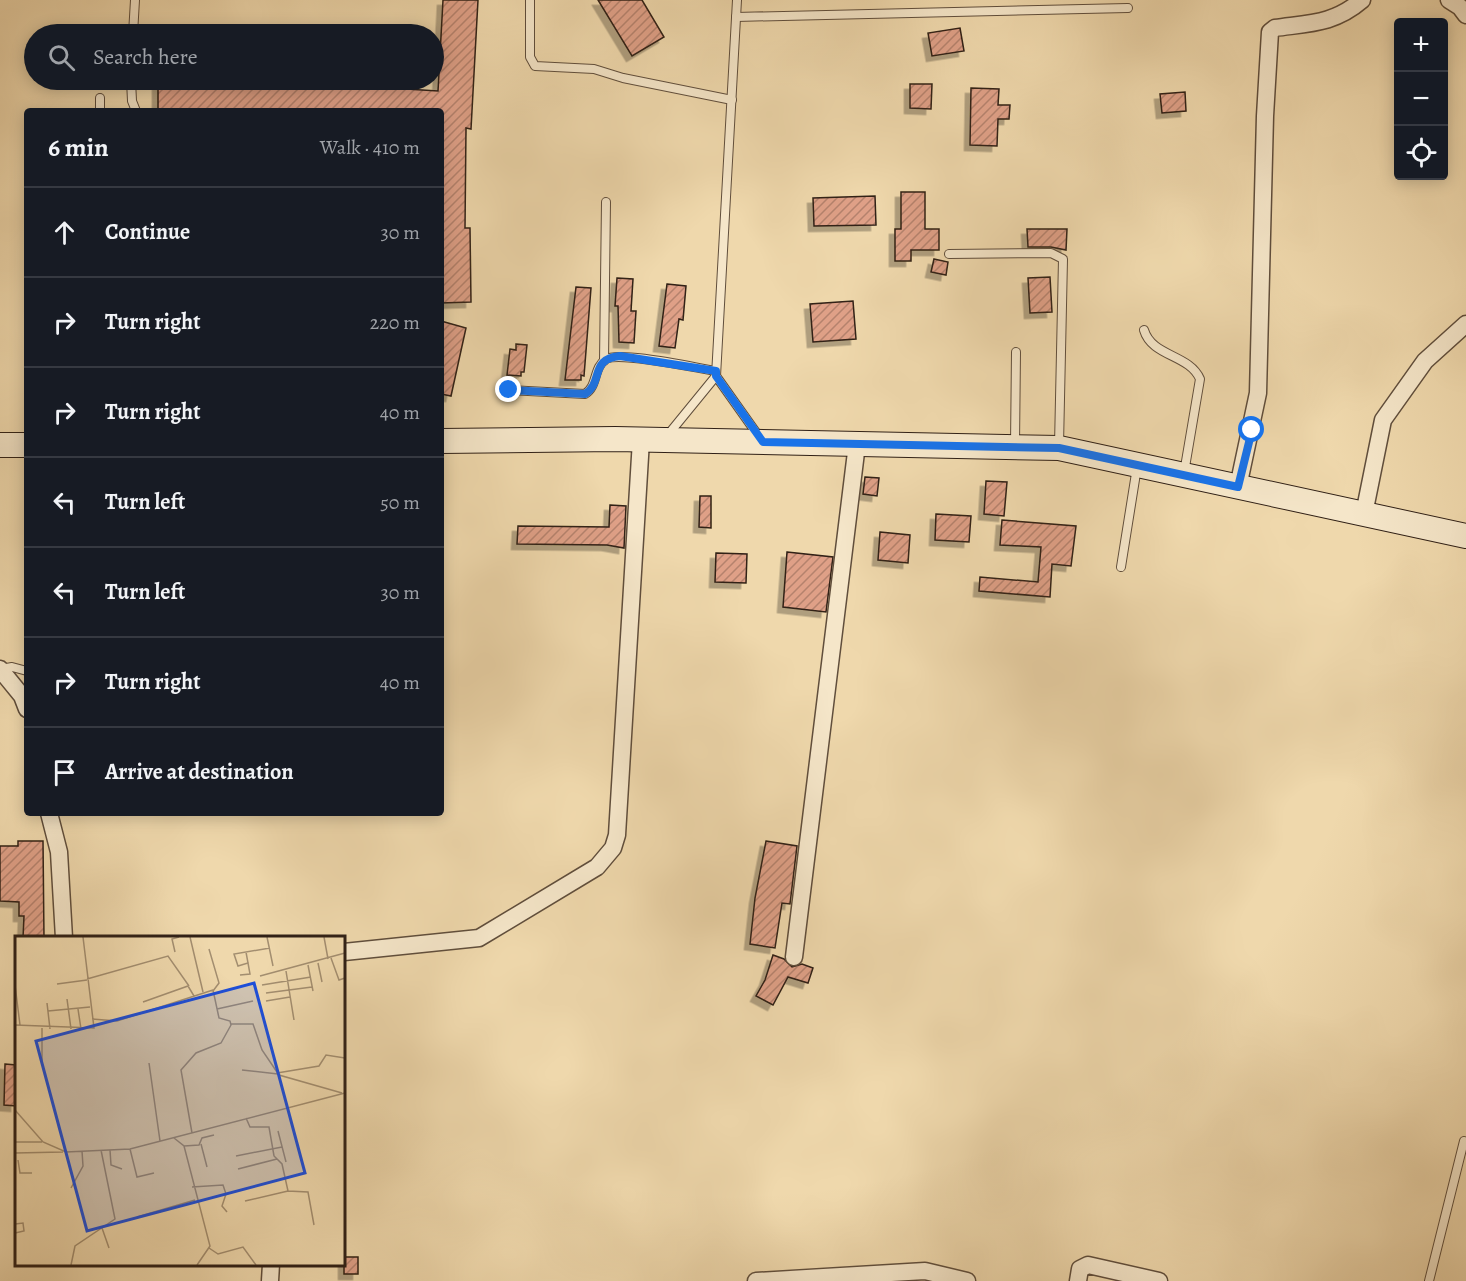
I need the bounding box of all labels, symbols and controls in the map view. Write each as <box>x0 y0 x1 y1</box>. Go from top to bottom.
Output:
map controls <box>1394 18 1448 180</box>
button: + <box>1394 18 1448 72</box>
search box <box>24 24 444 90</box>
icon: search <box>45 41 78 74</box>
text: Search here <box>93 42 198 72</box>
button: − <box>1394 72 1448 126</box>
button: locate <box>1394 126 1448 180</box>
text: 6 min <box>48 130 109 165</box>
text: Walk · 410 m <box>320 134 420 161</box>
icon: ahead <box>48 216 81 249</box>
text: Continue <box>105 217 190 247</box>
text: 30 m <box>380 219 420 246</box>
icon: right <box>48 306 81 339</box>
text: Turn right <box>105 307 201 337</box>
text: 220 m <box>370 309 420 336</box>
route end <box>495 376 521 402</box>
icon: right <box>48 396 81 429</box>
text: Turn right <box>105 397 201 427</box>
text: 40 m <box>380 399 420 426</box>
route start <box>1238 416 1264 442</box>
icon: left <box>48 486 81 519</box>
text: Turn left <box>105 487 185 517</box>
text: 50 m <box>380 489 420 516</box>
icon: left <box>48 576 81 609</box>
text: Turn left <box>105 577 185 607</box>
text: 30 m <box>380 579 420 606</box>
icon: right <box>48 666 81 699</box>
text: Turn right <box>105 667 201 697</box>
text: 40 m <box>380 669 420 696</box>
icon: arrive <box>48 756 81 789</box>
text: Arrive at destination <box>105 757 294 787</box>
inset map <box>15 936 345 1266</box>

